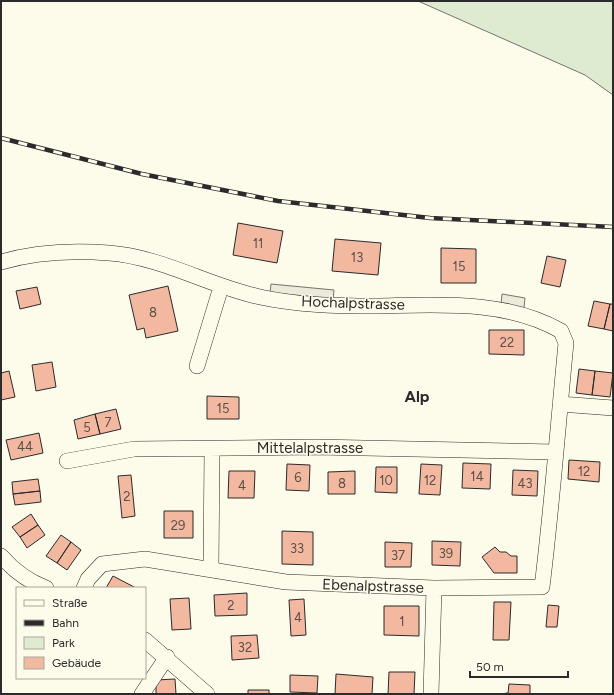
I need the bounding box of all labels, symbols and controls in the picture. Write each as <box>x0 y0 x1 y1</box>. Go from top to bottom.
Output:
house number: 11 <box>253 236 263 251</box>
house number: 13 <box>351 250 363 265</box>
house number: 15 <box>453 259 465 274</box>
street label: Hochalpstrasse <box>301 292 405 314</box>
house number: 8 <box>149 305 157 320</box>
house number: 22 <box>500 335 514 350</box>
district label: Alp <box>405 387 430 406</box>
house number: 15 <box>217 401 229 416</box>
house number: 7 <box>105 415 112 430</box>
house number: 5 <box>83 420 91 435</box>
house number: 44 <box>17 439 33 454</box>
street label: Mittelalpstrasse <box>257 439 363 457</box>
house number: 12 <box>578 464 590 479</box>
house number: 14 <box>470 469 484 484</box>
house number: 6 <box>294 470 302 485</box>
house number: 10 <box>379 473 393 488</box>
house number: 12 <box>424 473 436 488</box>
house number: 8 <box>338 476 346 491</box>
house number: 43 <box>517 476 533 491</box>
house number: 4 <box>238 478 246 493</box>
house number: 2 <box>123 489 131 504</box>
house number: 29 <box>171 518 185 533</box>
house number: 33 <box>290 541 304 556</box>
house number: 39 <box>439 546 453 561</box>
house number: 37 <box>391 548 405 563</box>
street label: Ebenalpstrasse <box>322 575 424 597</box>
legend <box>16 587 146 679</box>
text: Straße <box>52 596 88 610</box>
house number: 2 <box>227 598 235 613</box>
house number: 4 <box>294 610 302 625</box>
house number: 1 <box>399 614 405 629</box>
text: Bahn <box>52 616 79 630</box>
text: Park <box>52 636 75 650</box>
house number: 32 <box>238 640 252 655</box>
scale bar <box>470 653 568 679</box>
text: Gebäude <box>52 656 102 670</box>
text: 50 m <box>476 660 504 674</box>

